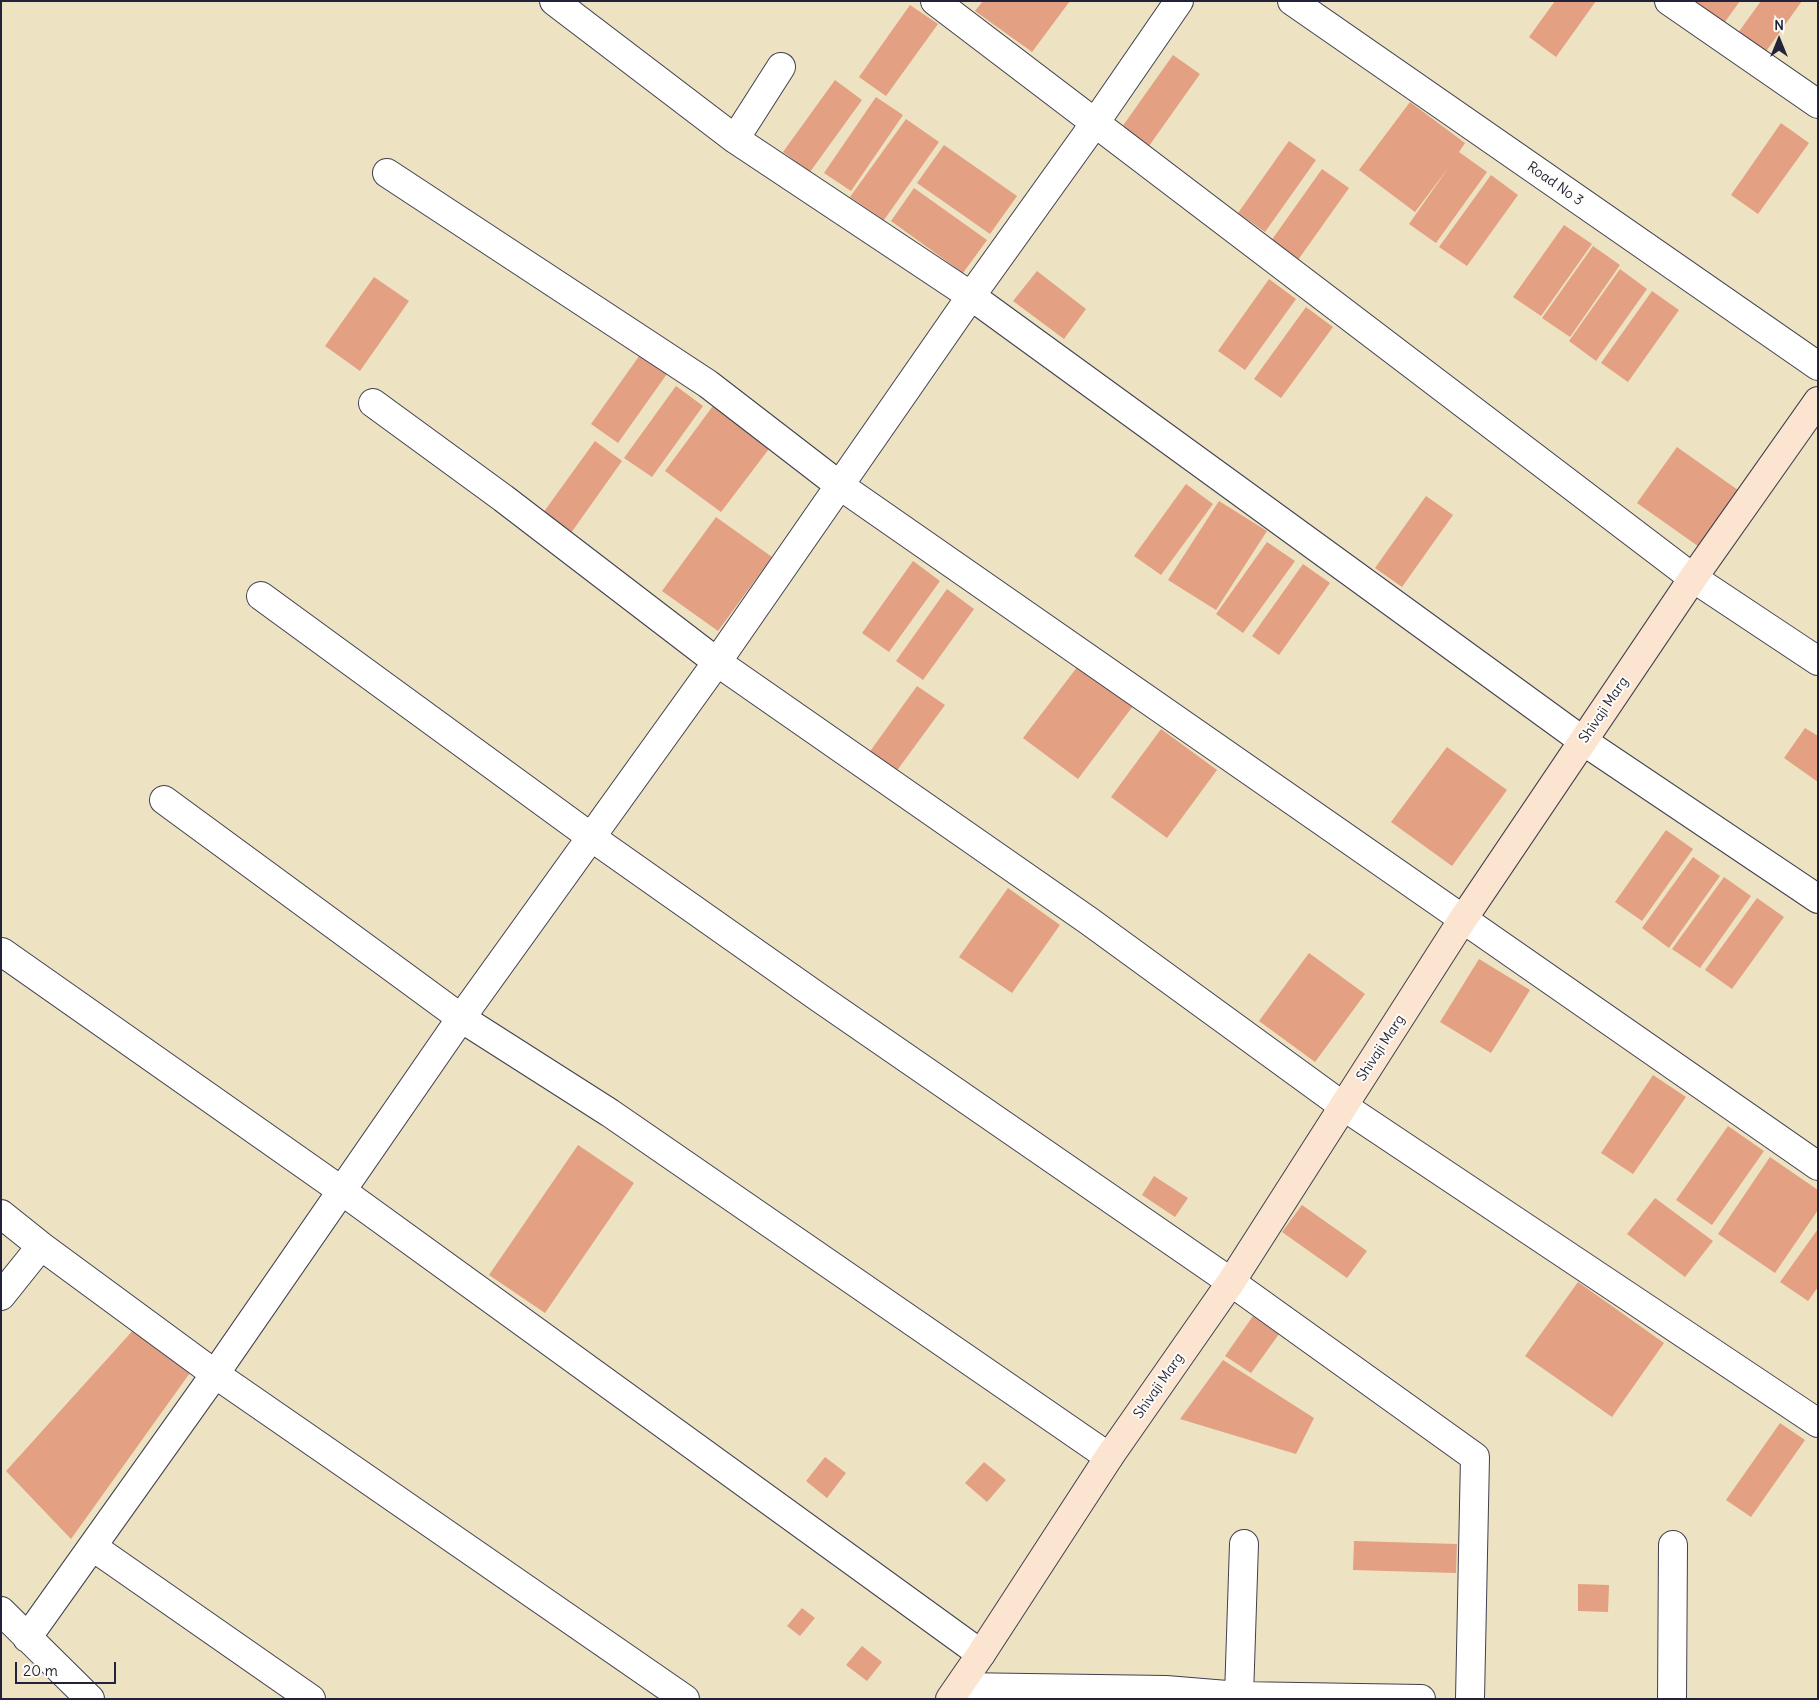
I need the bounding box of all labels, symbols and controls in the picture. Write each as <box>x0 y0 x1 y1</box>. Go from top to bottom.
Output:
north arrow <box>1754 15 1804 65</box>
text: N <box>1774 16 1784 34</box>
street label: Road No 3 <box>1524 159 1586 209</box>
street label: Shivaji Marg <box>1576 674 1632 746</box>
street label: Shivaji Marg <box>1353 1012 1409 1084</box>
street label: Shivaji Marg <box>1130 1350 1188 1422</box>
scale bar <box>18 1652 119 1684</box>
text: 20 m <box>23 1661 58 1680</box>

